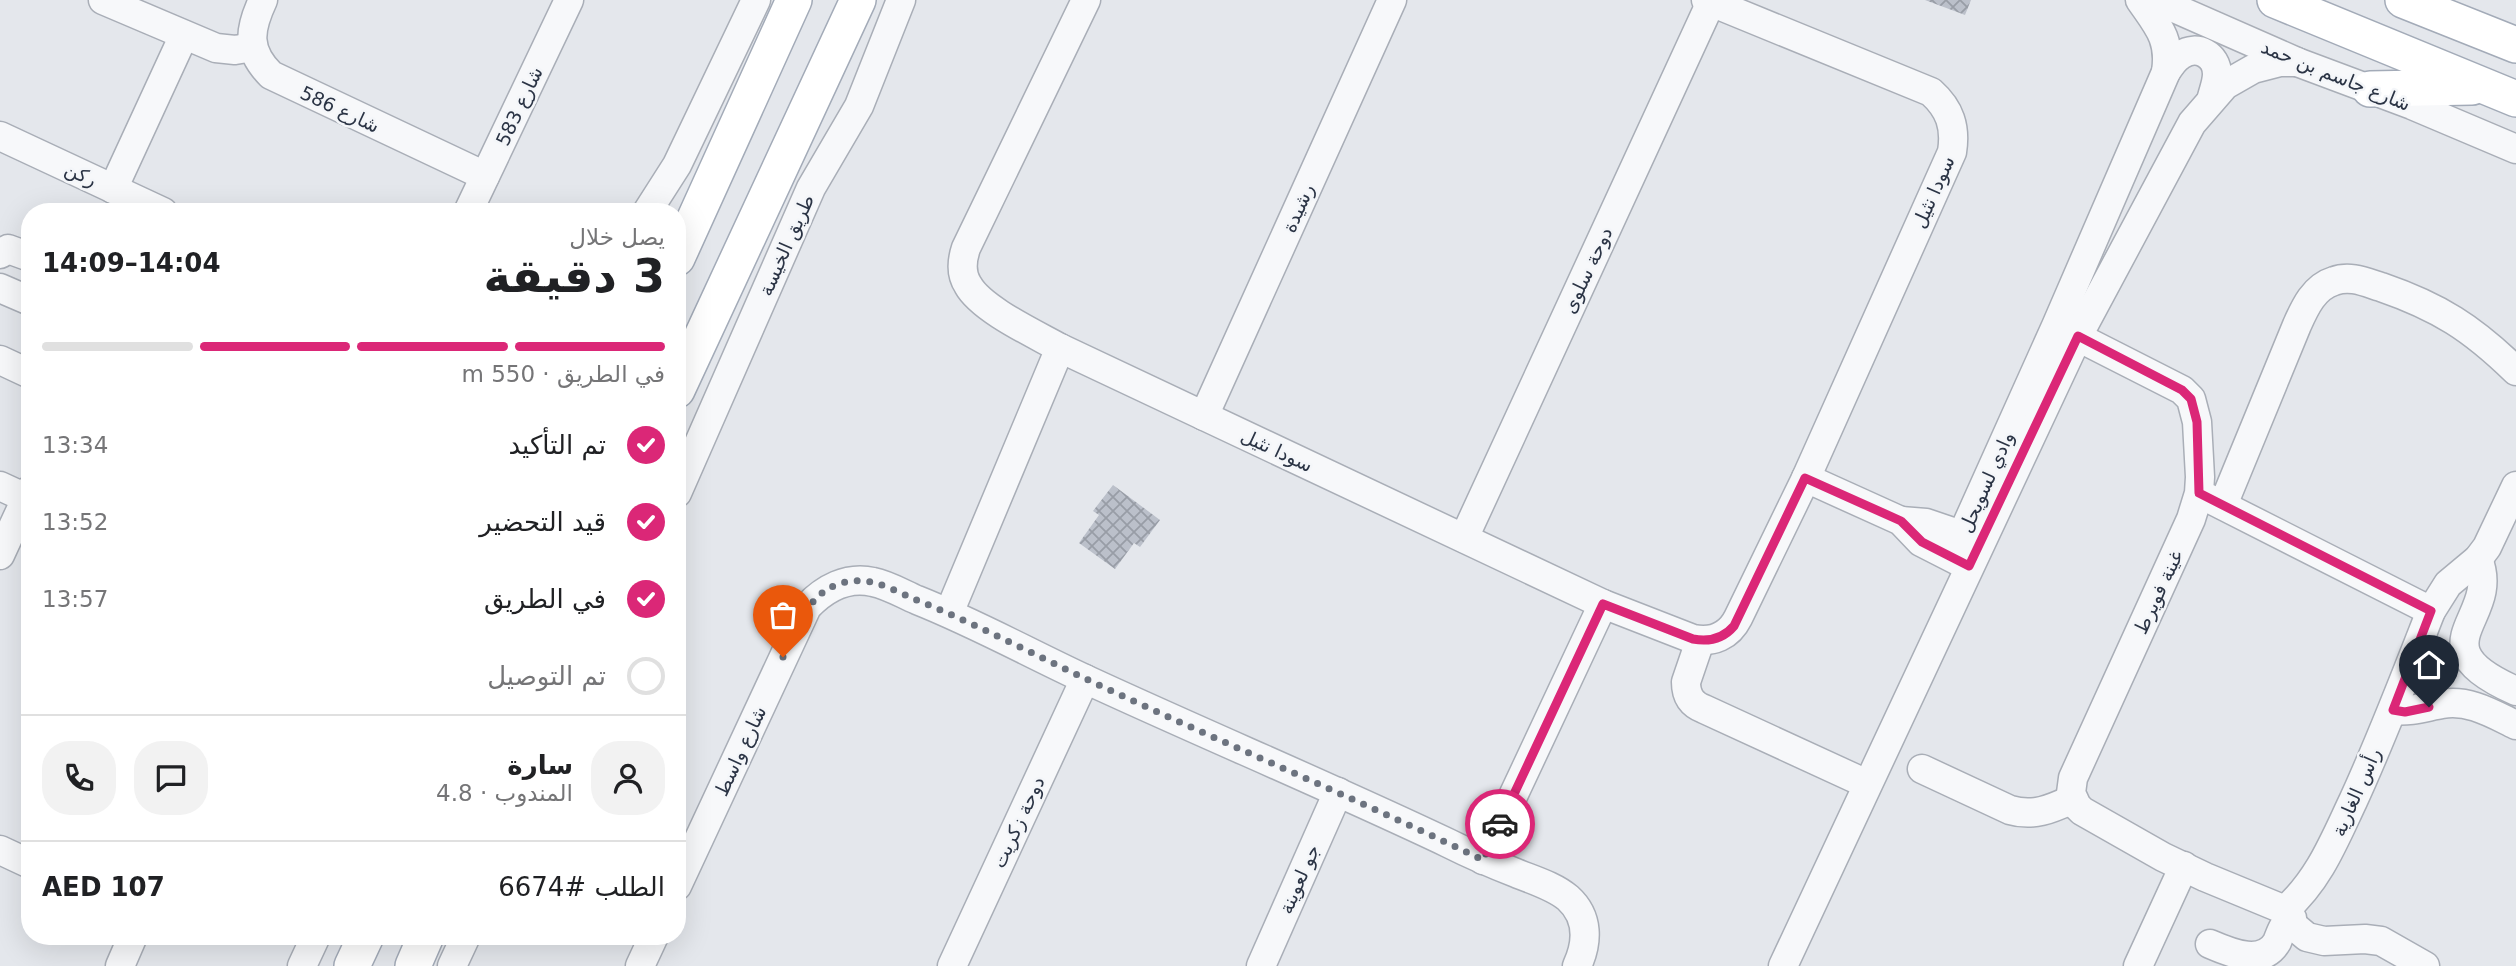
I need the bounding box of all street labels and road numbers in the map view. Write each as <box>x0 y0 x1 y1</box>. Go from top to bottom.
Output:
street label: شارع جاسم بن حمد <box>2258 35 2414 116</box>
street label: شارع 583 <box>491 63 548 149</box>
street label: شارع 586 <box>297 81 383 138</box>
street label: سودا نثيل <box>1907 153 1960 232</box>
street label: ركن <box>61 157 100 192</box>
street label: رشيدة <box>1278 180 1319 236</box>
street label: طريق الخيسة <box>754 191 819 300</box>
street label: دوحة سلوى <box>1557 223 1617 317</box>
street label: سودا نثيل <box>1237 424 1316 477</box>
street label: وادي لسويحل <box>1954 428 2019 536</box>
street label: غينة فويرط <box>2129 547 2188 638</box>
street label: شارع واسط <box>710 703 771 800</box>
street label: رأس الغارية <box>2326 744 2386 840</box>
street label: دوحة زكريت <box>987 773 1050 872</box>
street label: جو لعوينة <box>1274 841 1325 917</box>

